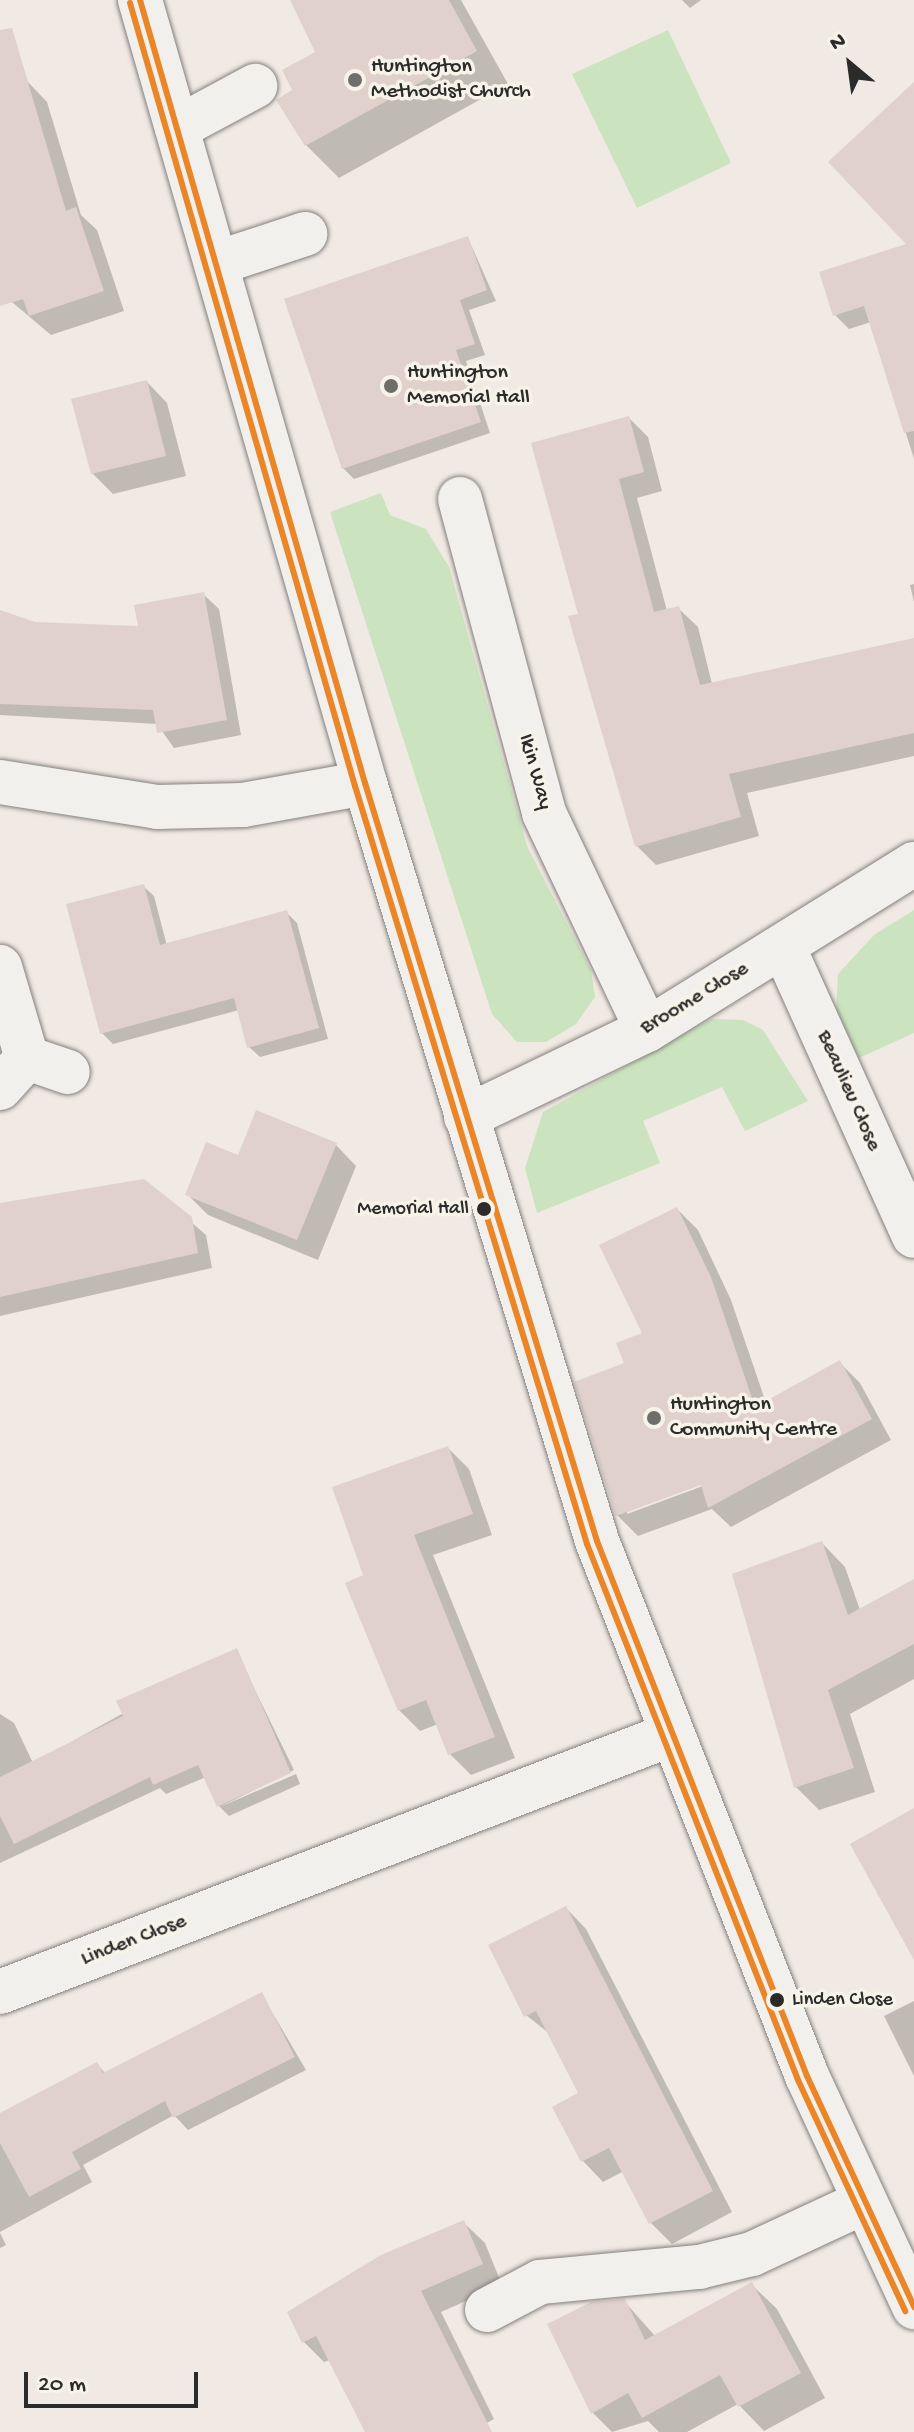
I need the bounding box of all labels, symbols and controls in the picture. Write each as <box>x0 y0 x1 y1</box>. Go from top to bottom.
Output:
north arrow <box>810 24 890 104</box>
text: N <box>826 28 851 58</box>
place label: Huntington Methodist Church <box>371 54 531 106</box>
marker: Huntington Methodist Church <box>346 71 364 89</box>
place label: Huntington Memorial Hall <box>407 360 530 412</box>
marker: Huntington Memorial Hall <box>382 377 400 395</box>
street label: Ikin Way <box>511 731 557 813</box>
street label: Broome Close <box>636 956 754 1042</box>
street label: Beaulieu Close <box>810 1027 886 1155</box>
place label: Memorial Hall <box>357 1197 469 1221</box>
marker: Memorial Hall <box>476 1201 492 1217</box>
place label: Huntington Community Centre <box>670 1392 837 1444</box>
marker: Huntington Community Centre <box>645 1409 663 1427</box>
street label: Linden Close <box>78 1909 190 1973</box>
place label: Linden Close <box>792 1988 893 2012</box>
marker: Linden Close <box>769 1992 785 2008</box>
scale bar <box>28 2356 202 2406</box>
text: 20 m <box>38 2371 86 2400</box>

